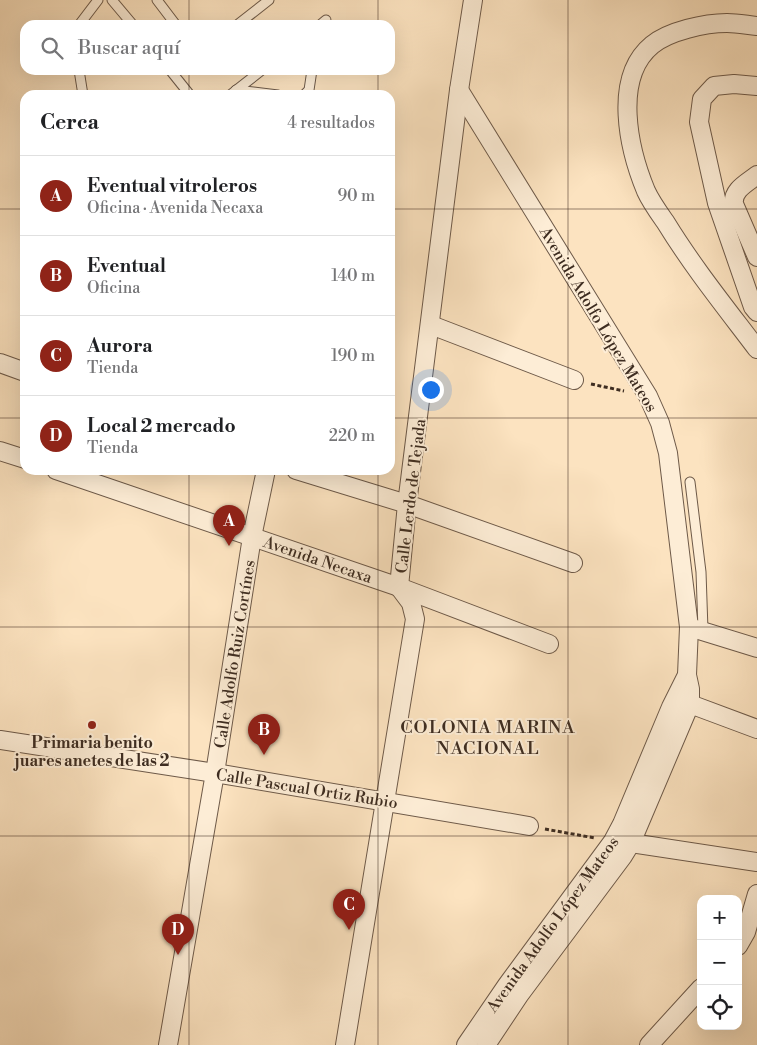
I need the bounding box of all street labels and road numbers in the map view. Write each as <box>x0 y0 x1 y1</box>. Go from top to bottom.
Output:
street label: Avenida Adolfo López Mateos <box>534 223 661 416</box>
street label: Calle Lerdo de Tejada <box>392 417 431 575</box>
street label: Avenida Necaxa <box>260 532 376 588</box>
street label: Calle Adolfo Ruiz Cortínes <box>210 558 260 750</box>
street label: Calle Pascual Ortiz Rubio <box>214 765 399 813</box>
street label: Avenida Adolfo López Mateos <box>482 833 623 1017</box>

